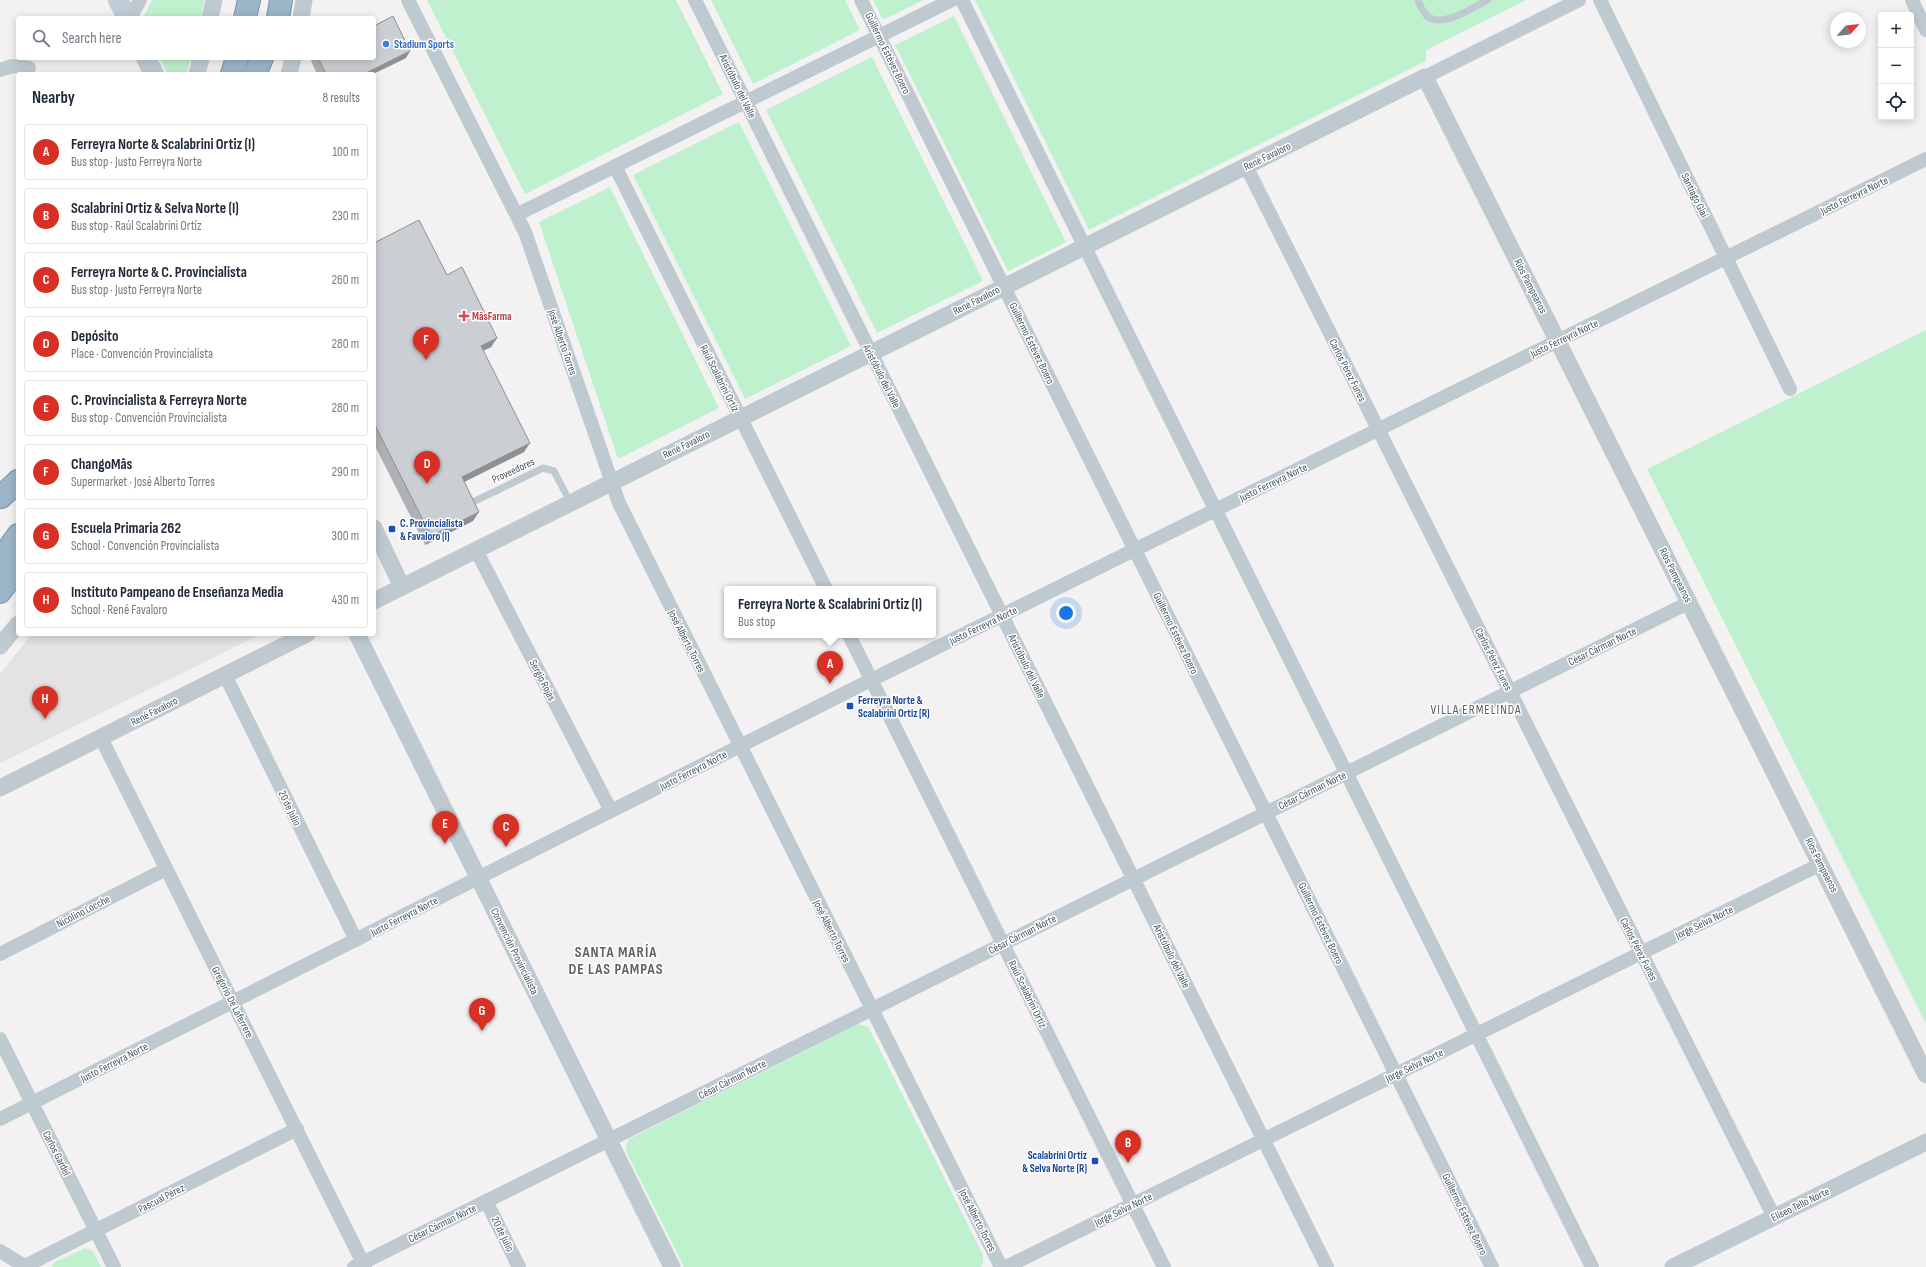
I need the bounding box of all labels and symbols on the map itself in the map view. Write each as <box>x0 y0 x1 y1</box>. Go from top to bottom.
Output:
street label: Guillermo Estévez Boero <box>862 10 913 96</box>
north arrow <box>1830 12 1866 48</box>
place label: Stadium Sports <box>394 38 454 51</box>
marker: Stadium Sports <box>381 39 391 49</box>
street label: Aristóbulo del Valle <box>716 51 759 120</box>
street label: René Favaloro <box>1242 139 1293 173</box>
street label: Santiago Giai <box>1678 171 1711 220</box>
street label: Justo Ferreyra Norte <box>1817 173 1890 218</box>
street label: Ríos Pampeanos <box>1511 257 1550 316</box>
street label: René Favaloro <box>951 283 1002 318</box>
street label: Guillermo Estévez Boero <box>1006 300 1057 386</box>
street label: José Alberto Torres <box>545 307 580 377</box>
place label: MâsFarma <box>472 310 512 323</box>
marker: MâsFarma <box>459 311 469 321</box>
street label: Justo Ferreyra Norte <box>1527 316 1600 361</box>
pin: F <box>413 327 439 360</box>
street label: Carlos Pérez Funes <box>1326 337 1369 404</box>
street label: Aristóbulo del Valle <box>860 341 903 410</box>
street label: Raúl Scalabrini Ortíz <box>697 343 742 414</box>
street label: René Favaloro <box>661 427 712 461</box>
pin: D <box>414 451 440 484</box>
street label: Proveedores <box>490 455 537 486</box>
street label: Justo Ferreyra Norte <box>1236 460 1309 505</box>
place label: C. Provincialista & Favaloro (I) <box>400 517 463 543</box>
marker: C. Provincialista & Favaloro (I) <box>387 524 397 534</box>
street label: Ríos Pampeanos <box>1656 546 1695 605</box>
street label: Guillermo Estévez Boero <box>1150 590 1201 676</box>
street label: Justo Ferreyra Norte <box>946 603 1019 648</box>
your location <box>1056 603 1076 623</box>
street label: José Alberto Torres <box>665 607 708 675</box>
street label: César Cárman Norte <box>1566 624 1638 669</box>
street label: Carlos Pérez Funes <box>1472 626 1515 693</box>
street label: Aristóbulo del Valle <box>1005 631 1048 700</box>
pin: A <box>817 651 843 684</box>
street label: Sergio Rojas <box>527 657 558 703</box>
pin: H <box>32 686 58 719</box>
street label: René Favaloro <box>129 694 180 729</box>
place label: Ferreyra Norte & Scalabrini Ortiz (R) <box>858 694 930 720</box>
marker: Ferreyra Norte & Scalabrini Ortiz (R) <box>845 701 855 711</box>
district label: VILLA ERMELINDA <box>1430 702 1522 718</box>
street label: Justo Ferreyra Norte <box>657 748 729 793</box>
street label: César Cárman Norte <box>1276 768 1348 813</box>
street label: 20 de Julio <box>275 788 304 828</box>
pin: E <box>432 811 458 844</box>
pin: C <box>493 814 519 847</box>
street label: Ríos Pampeanos <box>1802 836 1841 895</box>
street label: Guillermo Estévez Boero <box>1295 880 1346 966</box>
street label: Nicolino Locche <box>54 892 112 930</box>
street label: Justo Ferreyra Norte <box>368 894 440 939</box>
street label: José Alberto Torres <box>810 897 853 965</box>
street label: Jorge Selva Norte <box>1672 903 1735 942</box>
street label: Convención Provincialista <box>488 906 541 997</box>
street label: César Cárman Norte <box>986 912 1058 957</box>
street label: Carlos Pérez Funes <box>1617 916 1660 983</box>
street label: Aristóbulo del Valle <box>1150 921 1193 990</box>
district label: SANTA MARÍA DE LAS PAMPAS <box>569 943 664 979</box>
street label: Raúl Scalabrini Ortíz <box>1006 958 1049 1030</box>
street label: Gregorio De Laferrere <box>209 964 256 1040</box>
pin: G <box>469 998 495 1031</box>
street label: Justo Ferreyra Norte <box>78 1040 150 1085</box>
street label: Jorge Selva Norte <box>1382 1046 1445 1085</box>
street label: César Cárman Norte <box>696 1057 768 1102</box>
street label: Carlos Gardel <box>40 1129 73 1178</box>
pin: B <box>1115 1130 1141 1163</box>
place label: Scalabrini Ortiz & Selva Norte (R) <box>1022 1149 1088 1175</box>
marker: Scalabrini Ortiz & Selva Norte (R) <box>1090 1156 1100 1166</box>
street label: Guillermo Estévez Boero <box>1439 1171 1490 1257</box>
street label: Pascual Pérez <box>136 1181 187 1216</box>
street label: Eliseo Tello Norte <box>1769 1185 1831 1224</box>
street label: José Alberto Torres <box>956 1186 999 1254</box>
street label: Jorge Selva Norte <box>1091 1190 1154 1229</box>
street label: César Cárman Norte <box>406 1201 478 1246</box>
street label: 20 de Julio <box>488 1214 517 1254</box>

